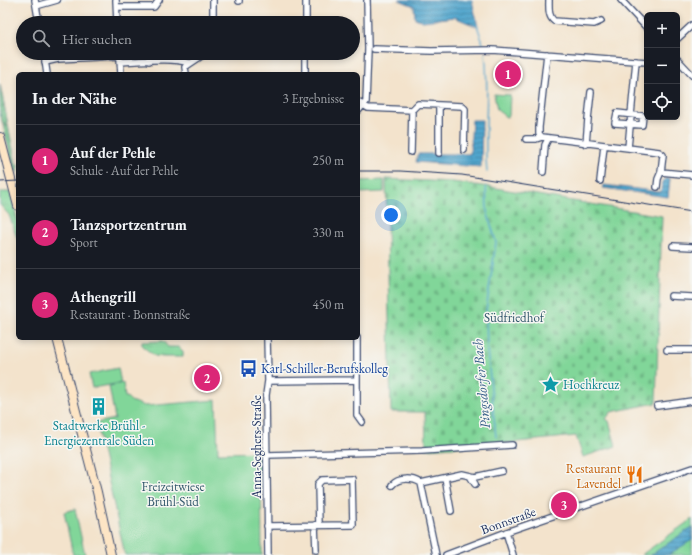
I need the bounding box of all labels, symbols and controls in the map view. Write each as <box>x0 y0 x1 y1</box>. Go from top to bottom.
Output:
map controls <box>644 12 680 120</box>
button: + <box>644 12 680 48</box>
search box <box>16 16 360 60</box>
icon: search <box>30 27 52 49</box>
text: Hier suchen <box>62 29 132 48</box>
button: − <box>644 48 680 84</box>
pin: 1 <box>495 59 521 89</box>
button: locate <box>644 84 680 120</box>
text: In der Nähe <box>32 87 117 109</box>
text: 3 Ergebnisse <box>283 90 344 107</box>
text: Auf der Pehle <box>70 143 156 162</box>
text: 1 <box>42 152 48 169</box>
text: 250 m <box>313 152 344 169</box>
text: Schule · Auf der Pehle <box>70 162 179 179</box>
your location <box>381 205 401 225</box>
text: Tanzsportzentrum <box>70 215 187 234</box>
text: 2 <box>42 224 48 241</box>
text: 330 m <box>313 224 344 241</box>
text: Sport <box>70 234 98 251</box>
text: Athengrill <box>70 287 136 306</box>
text: 3 <box>42 296 48 313</box>
text: 450 m <box>313 296 344 313</box>
text: Restaurant · Bonnstraße <box>70 306 190 323</box>
park label: Südfriedhof <box>484 309 546 326</box>
water label: Pingsdorfer Bach <box>468 338 494 430</box>
bus stop icon: Karl-Schiller-Berufskolleg <box>238 358 258 378</box>
place label: Karl-Schiller-Berufskolleg <box>261 360 388 377</box>
pin: 2 <box>194 363 220 393</box>
place icon: Hochkreuz <box>540 374 560 394</box>
place label: Hochkreuz <box>563 376 619 393</box>
street label: Anna-Seghers-Straße <box>248 395 265 500</box>
building icon: Stadtwerke Brühl - Energiezentrale Süden <box>89 396 109 416</box>
place label: Stadtwerke Brühl - Energiezentrale Süden <box>44 417 154 449</box>
place label: Restaurant Lavendel <box>566 460 621 492</box>
restaurant icon: Restaurant Lavendel <box>624 465 644 485</box>
park label: Freizeitwiese Brühl-Süd <box>142 478 204 510</box>
pin: 3 <box>551 490 577 520</box>
street label: Bonnstraße <box>478 503 538 538</box>

